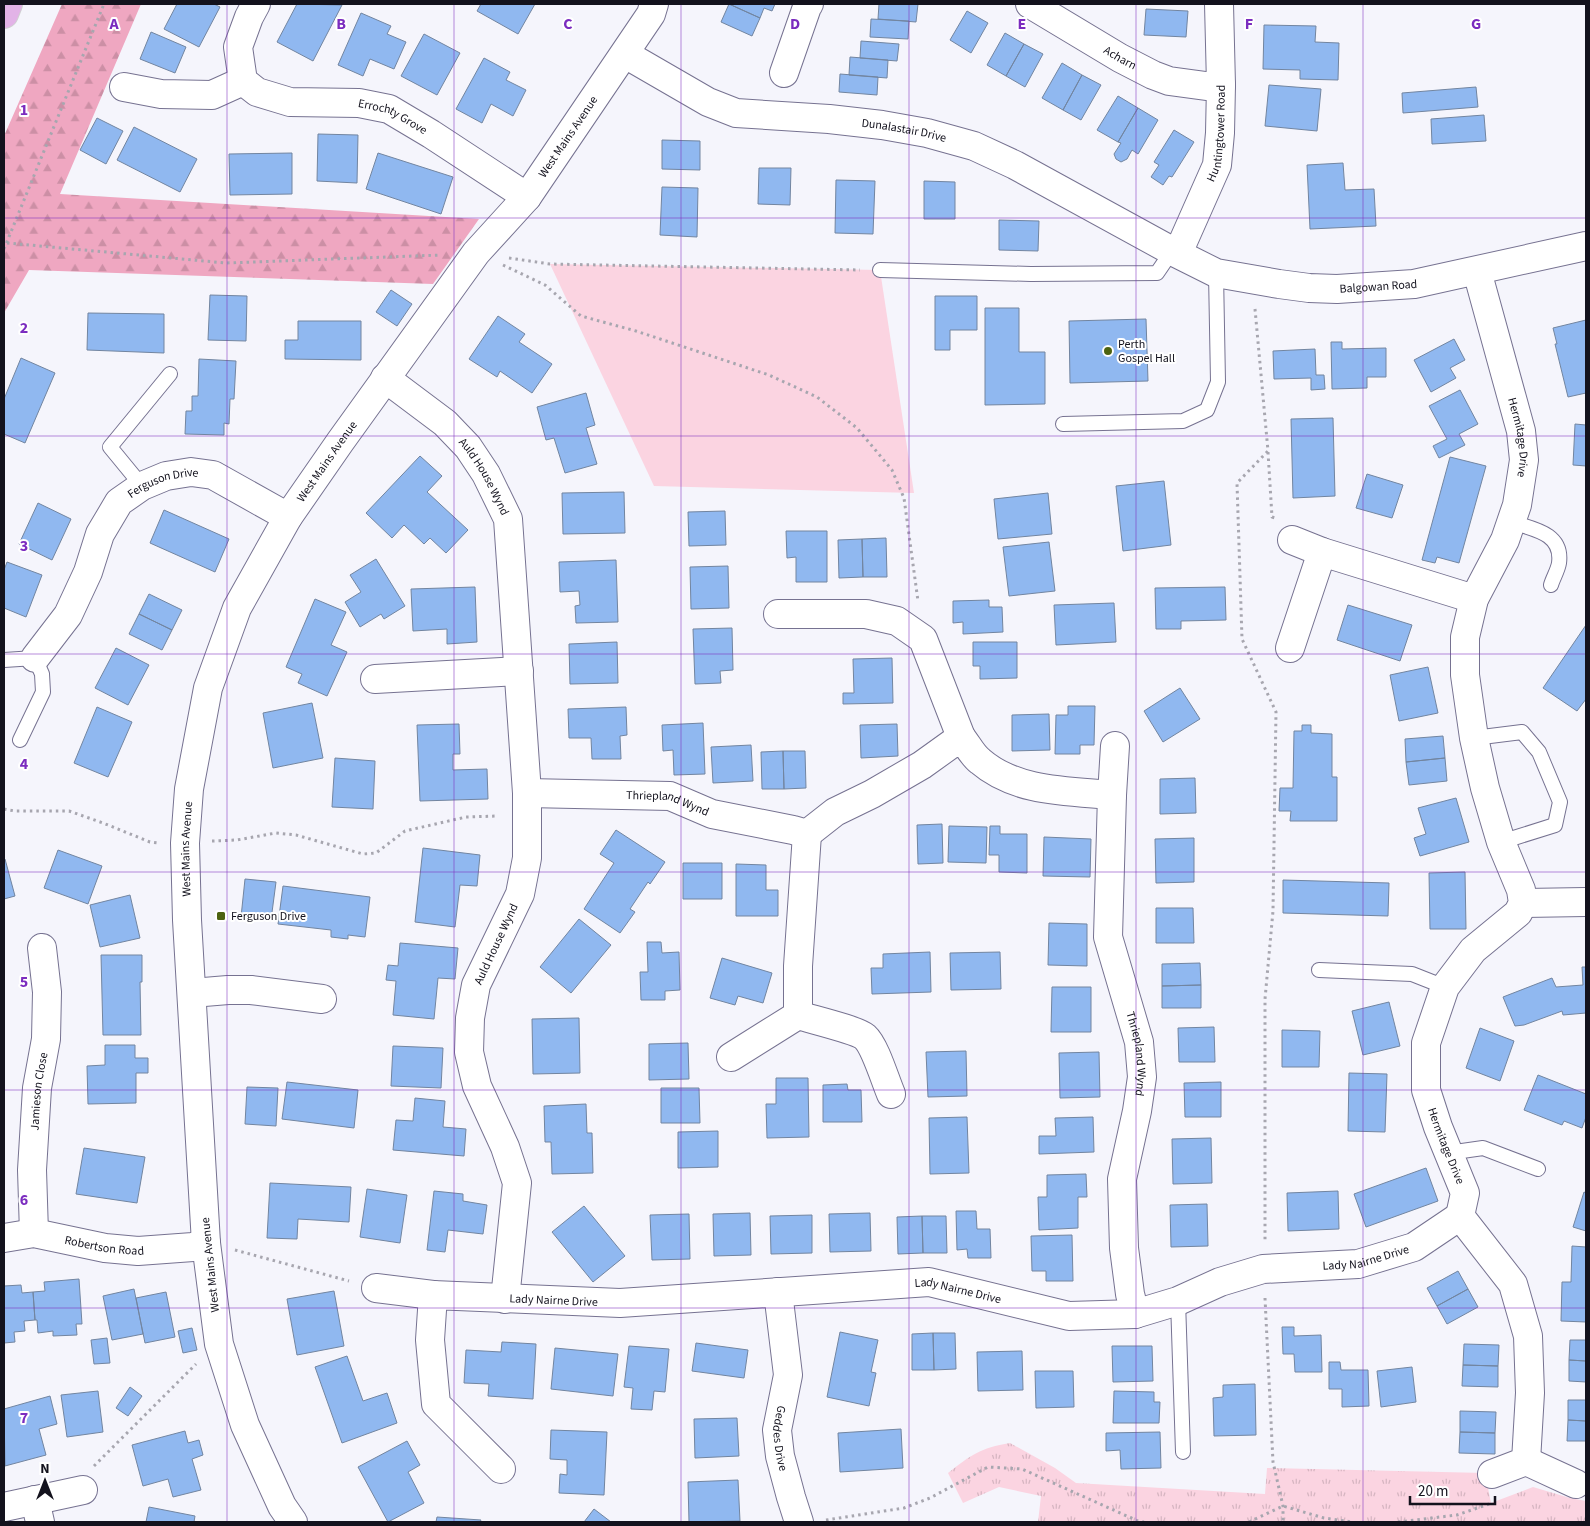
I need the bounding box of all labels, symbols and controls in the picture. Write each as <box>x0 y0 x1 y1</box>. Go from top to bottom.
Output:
text: A <box>108 13 119 35</box>
text: B <box>336 13 346 35</box>
text: C <box>563 13 573 35</box>
text: D <box>790 13 800 35</box>
text: E <box>1018 13 1026 35</box>
text: F <box>1245 13 1253 35</box>
text: G <box>1471 13 1481 35</box>
street label: Acharn <box>1100 42 1139 74</box>
street label: Huntingtower Road <box>1203 85 1230 185</box>
street label: West Mains Avenue <box>534 93 602 181</box>
street label: Errochty Grove <box>357 95 430 139</box>
text: 1 <box>20 99 28 121</box>
street label: Dunalastair Drive <box>861 115 948 147</box>
street label: Balgowan Road <box>1339 276 1418 298</box>
text: 2 <box>20 317 28 339</box>
place label: Perth Gospel Hall <box>1118 336 1175 367</box>
marker: Perth Gospel Hall <box>1102 345 1114 357</box>
street label: Hermitage Drive <box>1503 396 1532 478</box>
street label: West Mains Avenue <box>293 418 361 506</box>
street label: Auld House Wynd <box>455 434 513 519</box>
street label: Ferguson Drive <box>124 464 199 503</box>
text: 3 <box>20 535 28 557</box>
text: 4 <box>20 753 29 775</box>
street label: Thriepland Wynd <box>626 787 712 821</box>
street label: West Mains Avenue <box>177 801 197 897</box>
street label: Auld House Wynd <box>470 901 523 987</box>
place label: Ferguson Drive <box>231 908 306 925</box>
marker: Ferguson Drive <box>215 910 227 922</box>
text: 5 <box>20 971 28 993</box>
street label: Thriepland Wynd <box>1121 1010 1150 1097</box>
street label: Jamieson Close <box>26 1051 52 1131</box>
street label: Hermitage Drive <box>1423 1105 1469 1187</box>
text: 6 <box>20 1189 28 1211</box>
street label: West Mains Avenue <box>197 1217 224 1313</box>
street label: Robertson Road <box>63 1232 145 1260</box>
street label: Lady Nairne Drive <box>1322 1241 1411 1275</box>
street label: Lady Nairne Drive <box>914 1274 1003 1308</box>
street label: Lady Nairne Drive <box>509 1290 598 1311</box>
street label: Geddes Drive <box>768 1404 792 1473</box>
text: 7 <box>20 1407 28 1429</box>
north arrow <box>20 1456 70 1506</box>
text: N <box>40 1459 50 1479</box>
scale bar <box>1410 1474 1495 1506</box>
text: 20 m <box>1418 1481 1448 1502</box>

